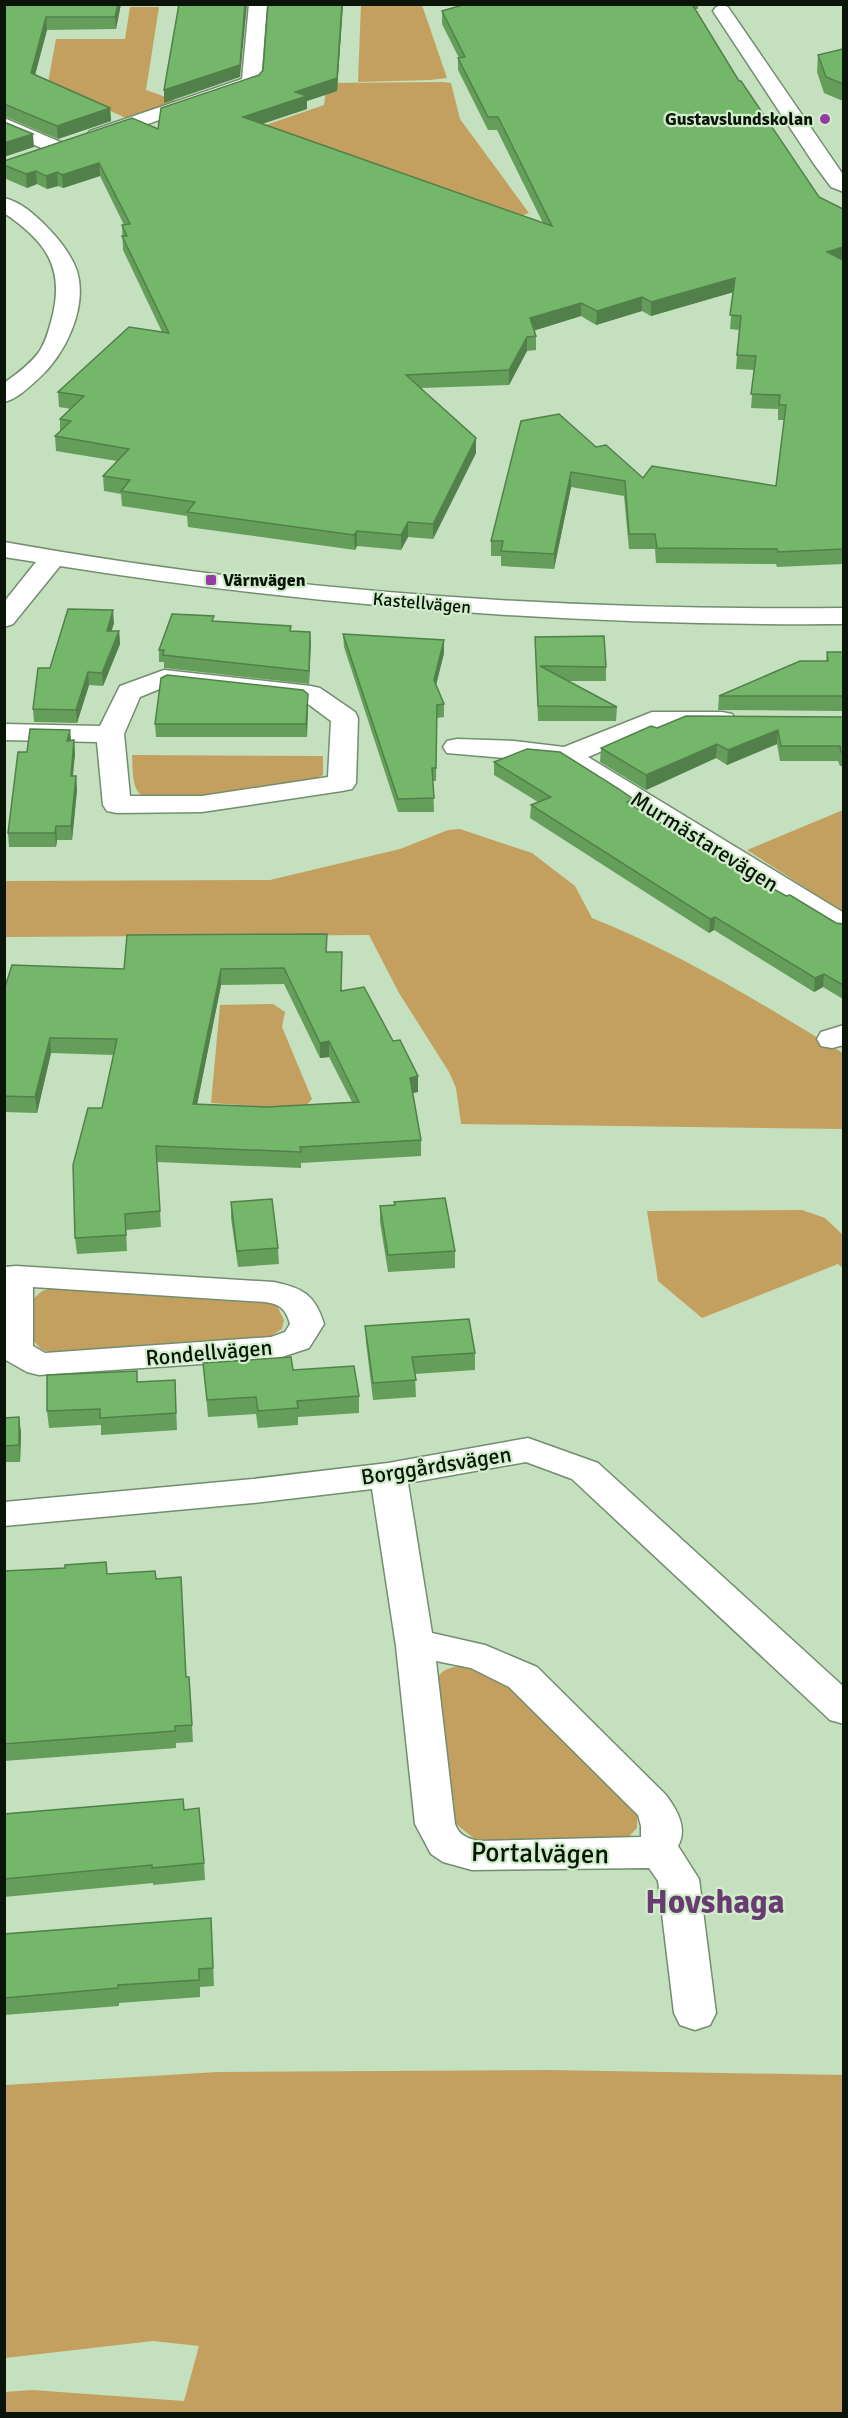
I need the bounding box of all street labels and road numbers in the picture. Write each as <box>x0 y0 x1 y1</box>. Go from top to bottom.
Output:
street label: Kastellvägen <box>372 588 472 618</box>
street label: Murmästarevägen <box>626 785 784 898</box>
street label: Rondellvägen <box>145 1334 274 1371</box>
street label: Borggårdsvägen <box>359 1440 513 1491</box>
street label: Portalvägen <box>471 1836 609 1871</box>

